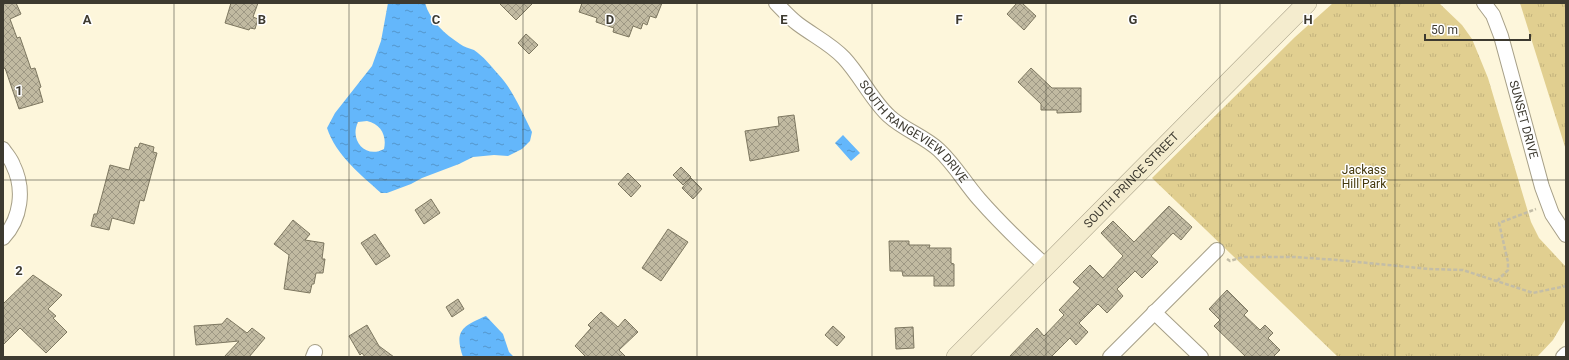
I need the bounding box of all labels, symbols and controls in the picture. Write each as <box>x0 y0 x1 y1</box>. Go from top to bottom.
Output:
text: A <box>83 12 92 27</box>
text: B <box>258 12 266 27</box>
text: C <box>432 12 441 27</box>
text: D <box>606 12 614 27</box>
text: E <box>780 12 788 27</box>
text: F <box>955 12 963 27</box>
text: G <box>1129 12 1138 27</box>
text: H <box>1303 12 1313 27</box>
scale bar <box>1425 16 1530 42</box>
text: 50 m <box>1431 23 1458 37</box>
street label: SOUTH RANGEVIEW DRIVE <box>856 78 971 186</box>
street label: SUNSET DRIVE <box>1506 79 1541 160</box>
text: 1 <box>15 83 23 98</box>
street label: SOUTH PRINCE STREET <box>1081 129 1182 231</box>
park label: Jackass Hill Park <box>1342 163 1387 191</box>
text: 2 <box>15 263 23 278</box>

